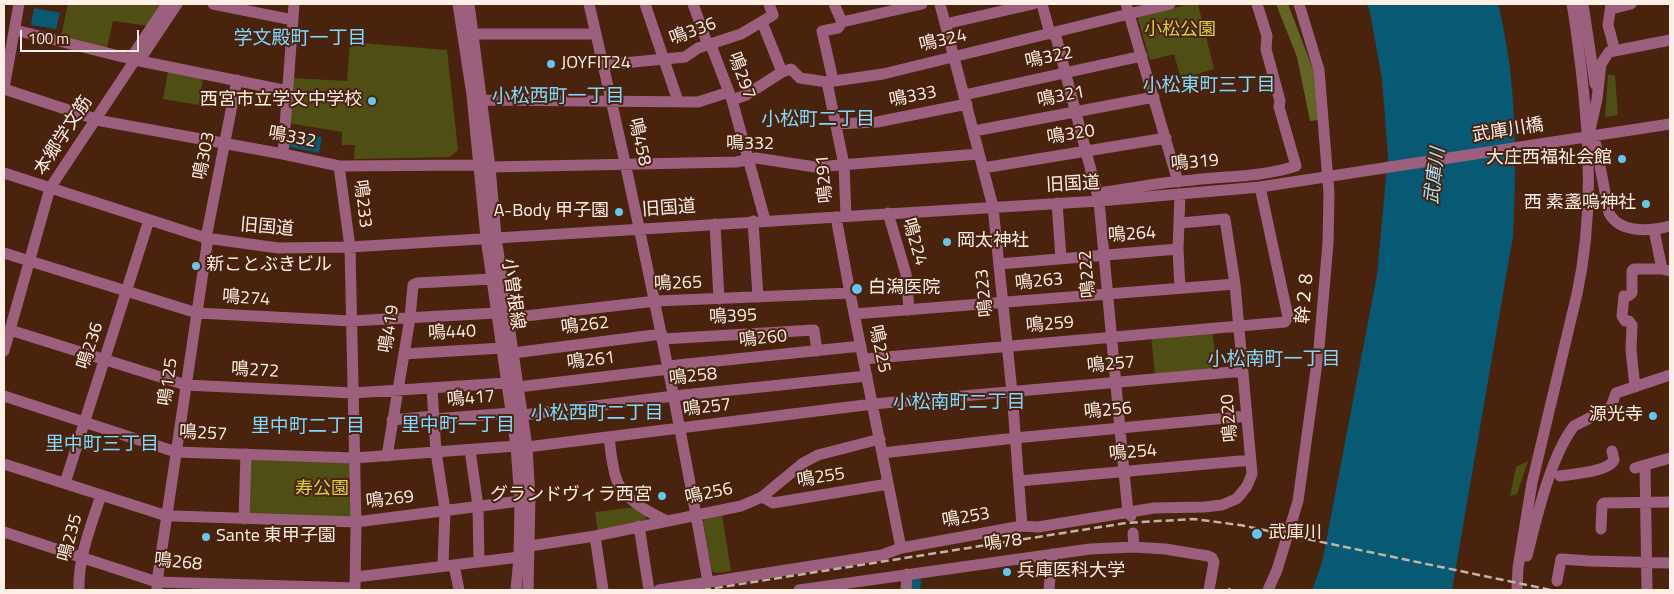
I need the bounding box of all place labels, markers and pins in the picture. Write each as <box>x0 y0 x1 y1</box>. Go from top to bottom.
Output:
place label: JOYFIT24 <box>561 53 631 75</box>
marker: JOYFIT24 <box>545 58 557 70</box>
place label: 西宮市立学文中学校 <box>200 90 362 112</box>
marker: 西宮市立学文中学校 <box>366 95 378 107</box>
place label: 大庄西福祉会館 <box>1486 148 1612 170</box>
marker: 大庄西福祉会館 <box>1616 153 1628 165</box>
place label: 西 素盞嗚神社 <box>1524 193 1636 215</box>
marker: 西 素盞嗚神社 <box>1640 198 1652 210</box>
place label: A-Body 甲子園 <box>494 201 609 223</box>
marker: A-Body 甲子園 <box>613 206 625 218</box>
place label: 岡太神社 <box>957 231 1029 253</box>
marker: 岡太神社 <box>941 236 953 248</box>
place label: 新ことぶきビル <box>206 255 332 277</box>
marker: 新ことぶきビル <box>190 260 202 272</box>
place label: 白潟医院 <box>868 278 940 300</box>
marker: 白潟医院 <box>850 282 864 296</box>
place label: 源光寺 <box>1589 405 1643 427</box>
marker: 源光寺 <box>1647 410 1659 422</box>
place label: グランドヴィラ西宮 <box>490 485 652 507</box>
marker: グランドヴィラ西宮 <box>656 490 668 502</box>
place label: 武庫川 <box>1268 523 1322 545</box>
place label: Sante 東甲子園 <box>216 526 336 548</box>
marker: 武庫川 <box>1250 527 1264 541</box>
marker: Sante 東甲子園 <box>200 531 212 543</box>
place label: 兵庫医科大学 <box>1017 561 1125 583</box>
marker: 兵庫医科大学 <box>1001 566 1013 578</box>

